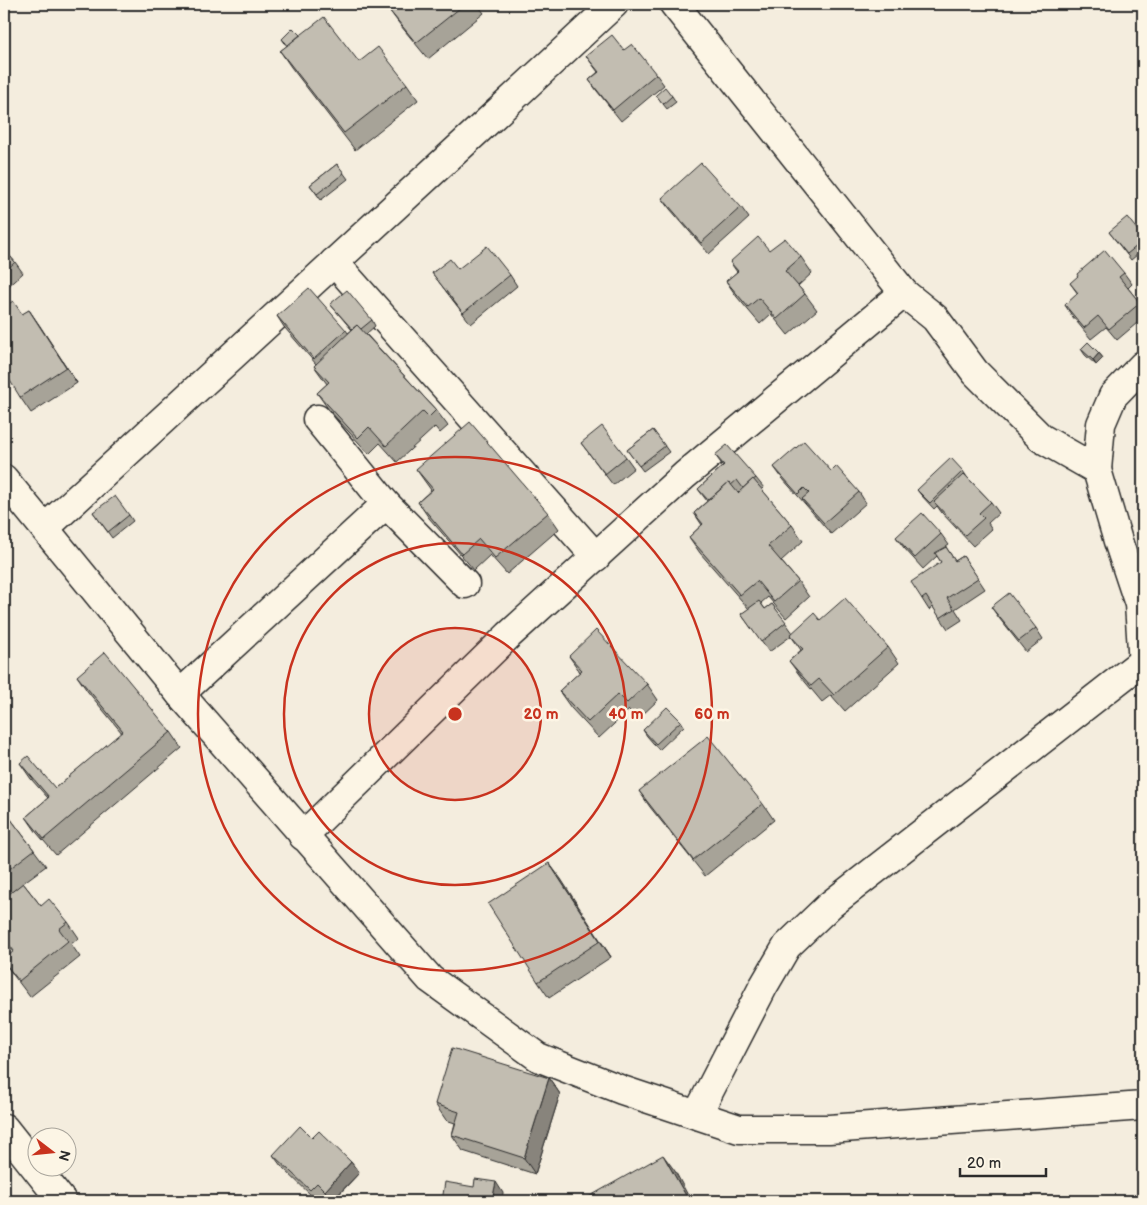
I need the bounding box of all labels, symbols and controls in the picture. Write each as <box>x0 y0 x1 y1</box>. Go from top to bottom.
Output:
centre of rings <box>446 705 464 723</box>
text: 20 m <box>524 705 559 724</box>
text: 40 m <box>608 705 644 724</box>
text: 60 m <box>694 705 730 724</box>
north arrow <box>28 1128 78 1178</box>
scale bar <box>960 1145 1046 1177</box>
text: N <box>54 1148 74 1163</box>
text: 20 m <box>967 1154 1001 1173</box>

